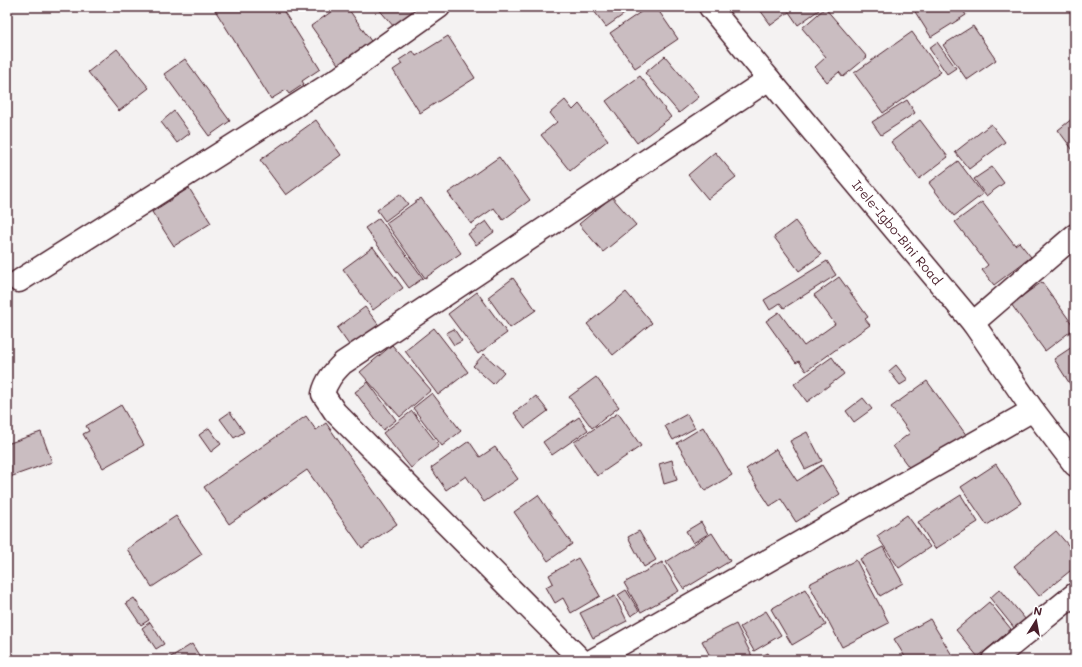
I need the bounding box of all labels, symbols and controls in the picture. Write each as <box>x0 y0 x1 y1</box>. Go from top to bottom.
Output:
street label: Irele-Igbo-Bini Road <box>849 176 946 288</box>
north arrow <box>1016 601 1056 641</box>
text: N <box>1032 603 1044 619</box>

